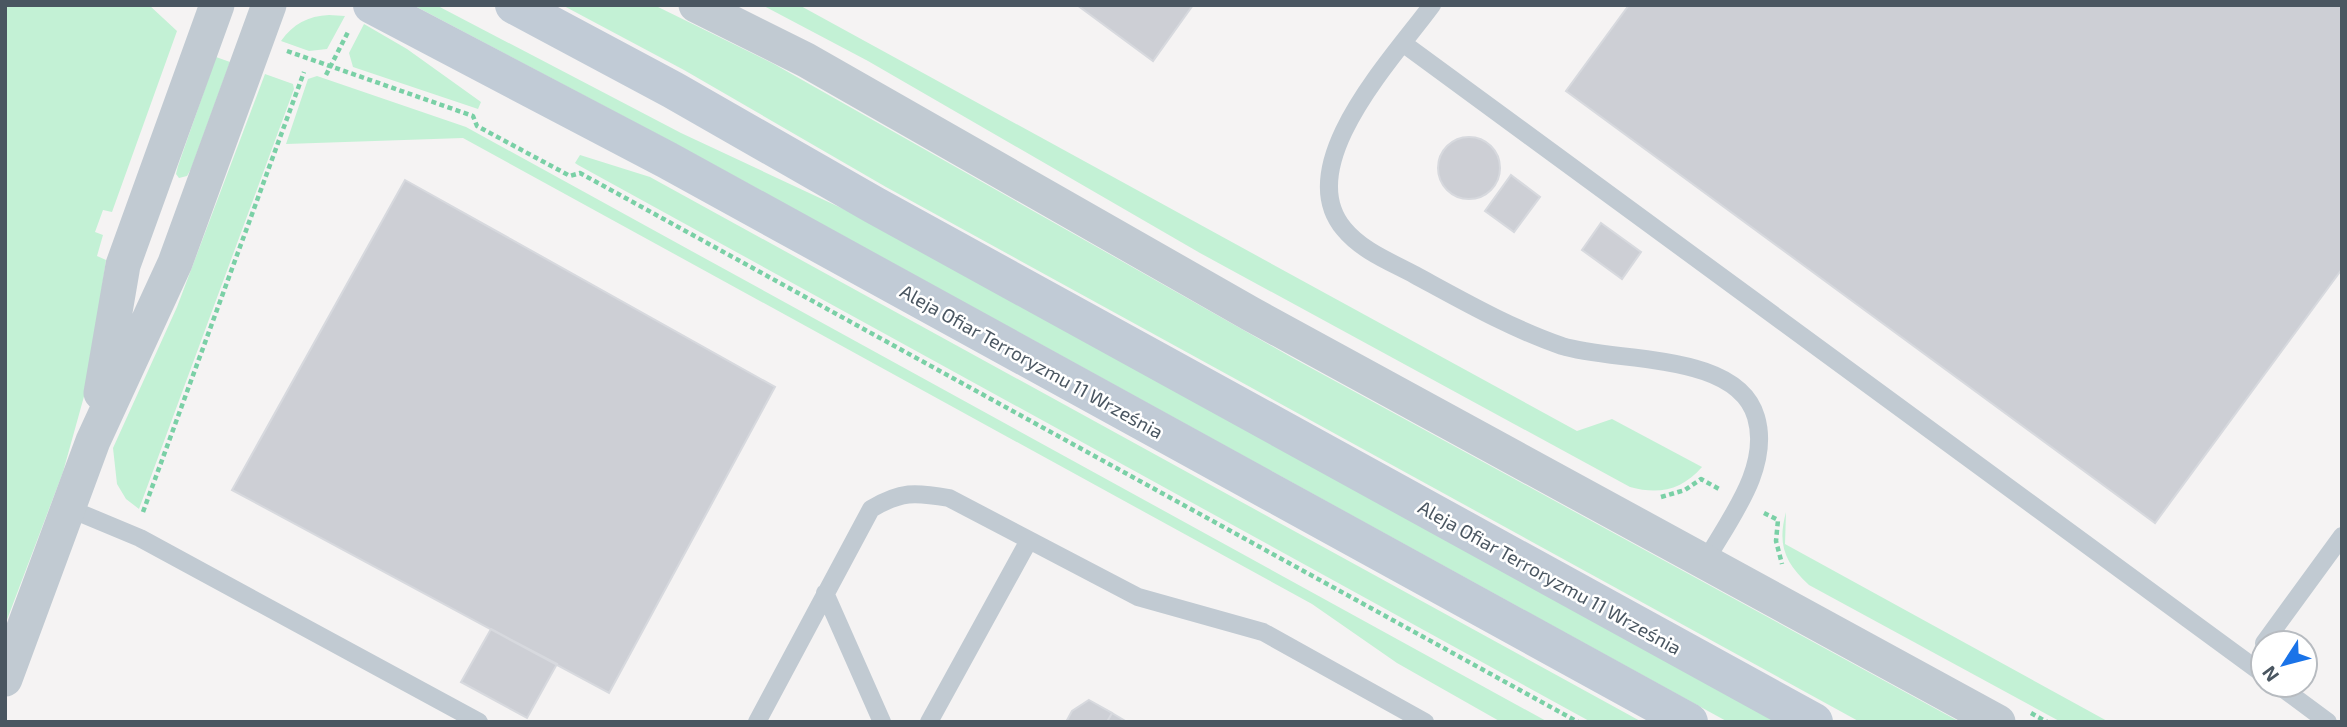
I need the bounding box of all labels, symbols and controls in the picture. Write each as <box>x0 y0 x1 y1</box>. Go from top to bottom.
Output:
street label: Aleja Ofiar Terroryzmu 11 Września <box>897 279 1167 443</box>
street label: Aleja Ofiar Terroryzmu 11 Września <box>1415 495 1685 659</box>
north arrow <box>2249 629 2319 699</box>
text: N <box>2257 662 2283 687</box>

